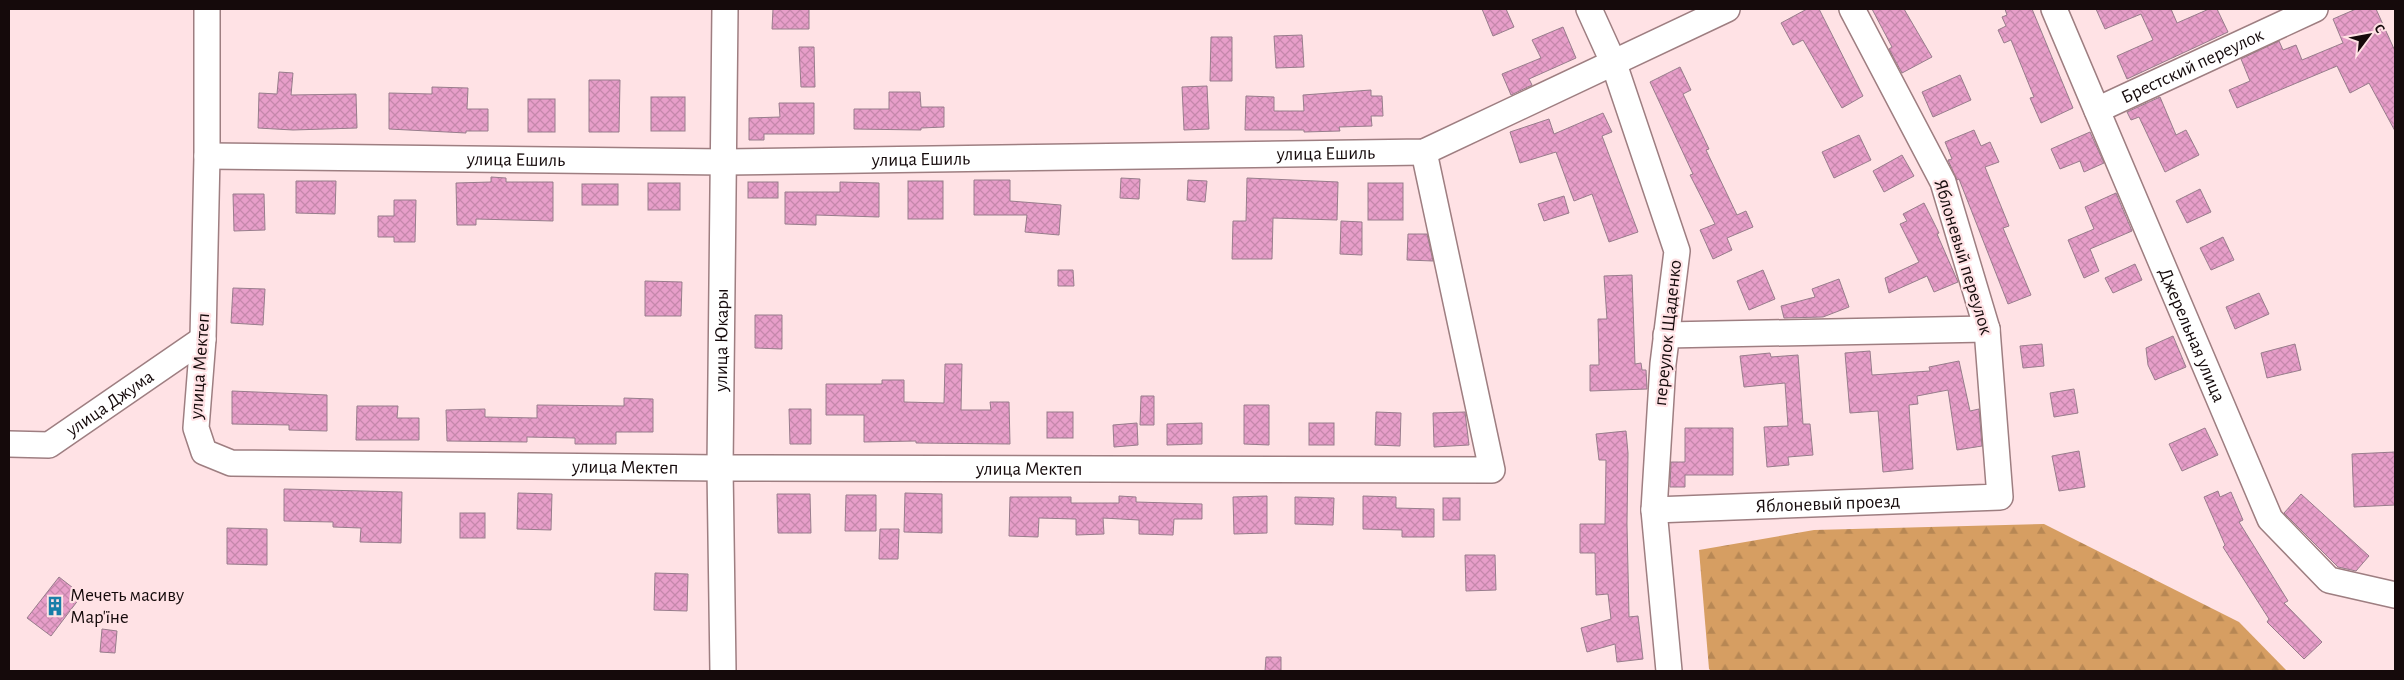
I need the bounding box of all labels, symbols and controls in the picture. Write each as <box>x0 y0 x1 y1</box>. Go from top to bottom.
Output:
north arrow <box>2344 10 2394 60</box>
text: С <box>2371 22 2387 36</box>
street label: Брестский переулок <box>2118 25 2267 107</box>
street label: улица Ешиль <box>1276 143 1375 164</box>
street label: улица Ешиль <box>466 149 565 170</box>
street label: улица Ешиль <box>871 149 970 169</box>
street label: Яблоневый переулок <box>1930 177 1996 337</box>
street label: переулок Щаденко <box>1651 259 1685 407</box>
street label: Джерельная улица <box>2155 265 2229 405</box>
street label: улица Юкары <box>711 288 731 393</box>
street label: улица Мектеп <box>187 312 213 421</box>
street label: улица Джума <box>62 366 157 440</box>
street label: улица Мектеп <box>571 457 678 477</box>
street label: улица Мектеп <box>975 459 1082 478</box>
street label: Яблоневый проезд <box>1755 491 1901 516</box>
place label: Мечеть масиву Мар'їне <box>70 586 184 627</box>
building icon: Мечеть масиву Мар'їне <box>44 595 66 617</box>

